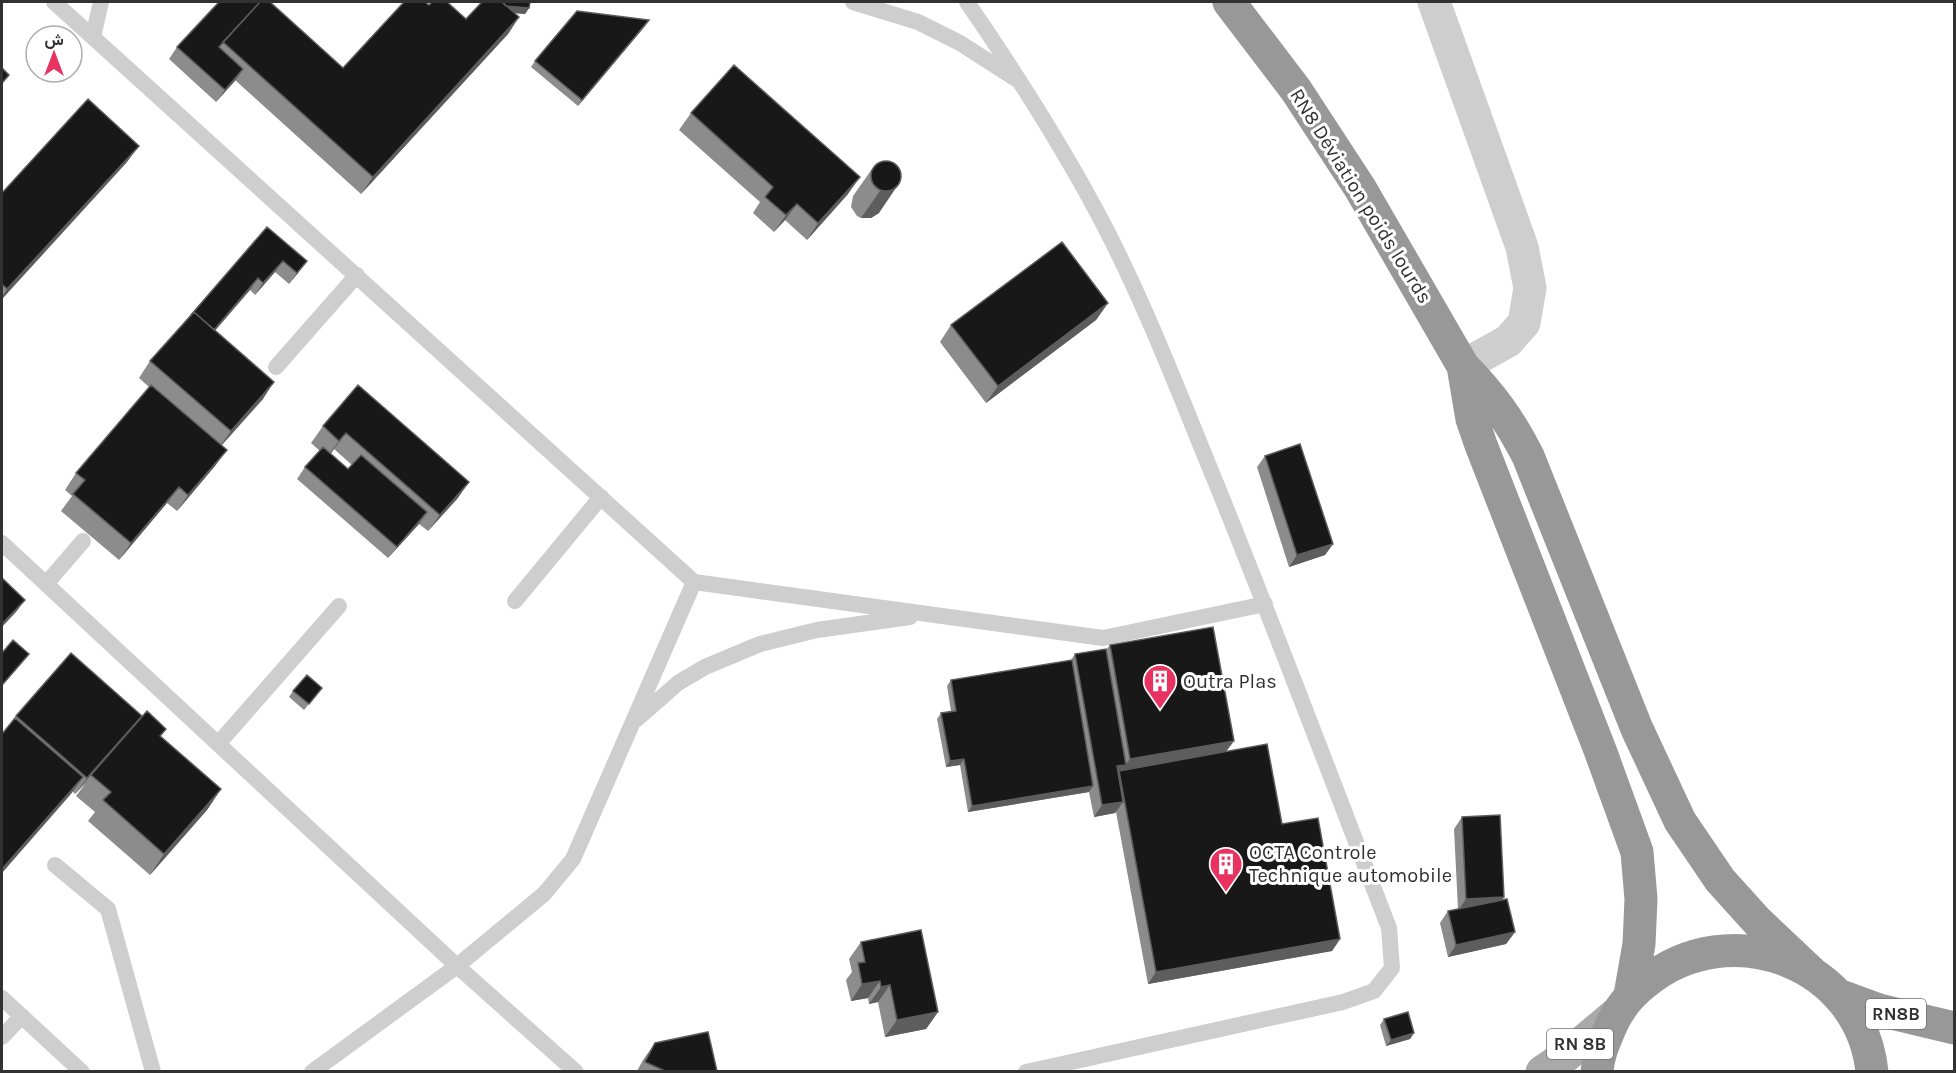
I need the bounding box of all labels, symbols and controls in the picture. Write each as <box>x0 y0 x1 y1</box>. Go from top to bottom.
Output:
north arrow <box>24 24 84 84</box>
text: ش <box>44 30 64 49</box>
street label: RN8 Déviation poids lourds <box>1285 84 1437 308</box>
building icon: Outra Plas <box>1142 663 1178 710</box>
place label: Outra Plas <box>1183 670 1277 693</box>
place label: OCTA Controle Technique automobile <box>1249 841 1452 887</box>
building icon: OCTA Controle Technique automobile <box>1208 846 1244 893</box>
road number: RN8B <box>1866 999 1926 1029</box>
road number: RN 8B <box>1547 1029 1613 1059</box>

